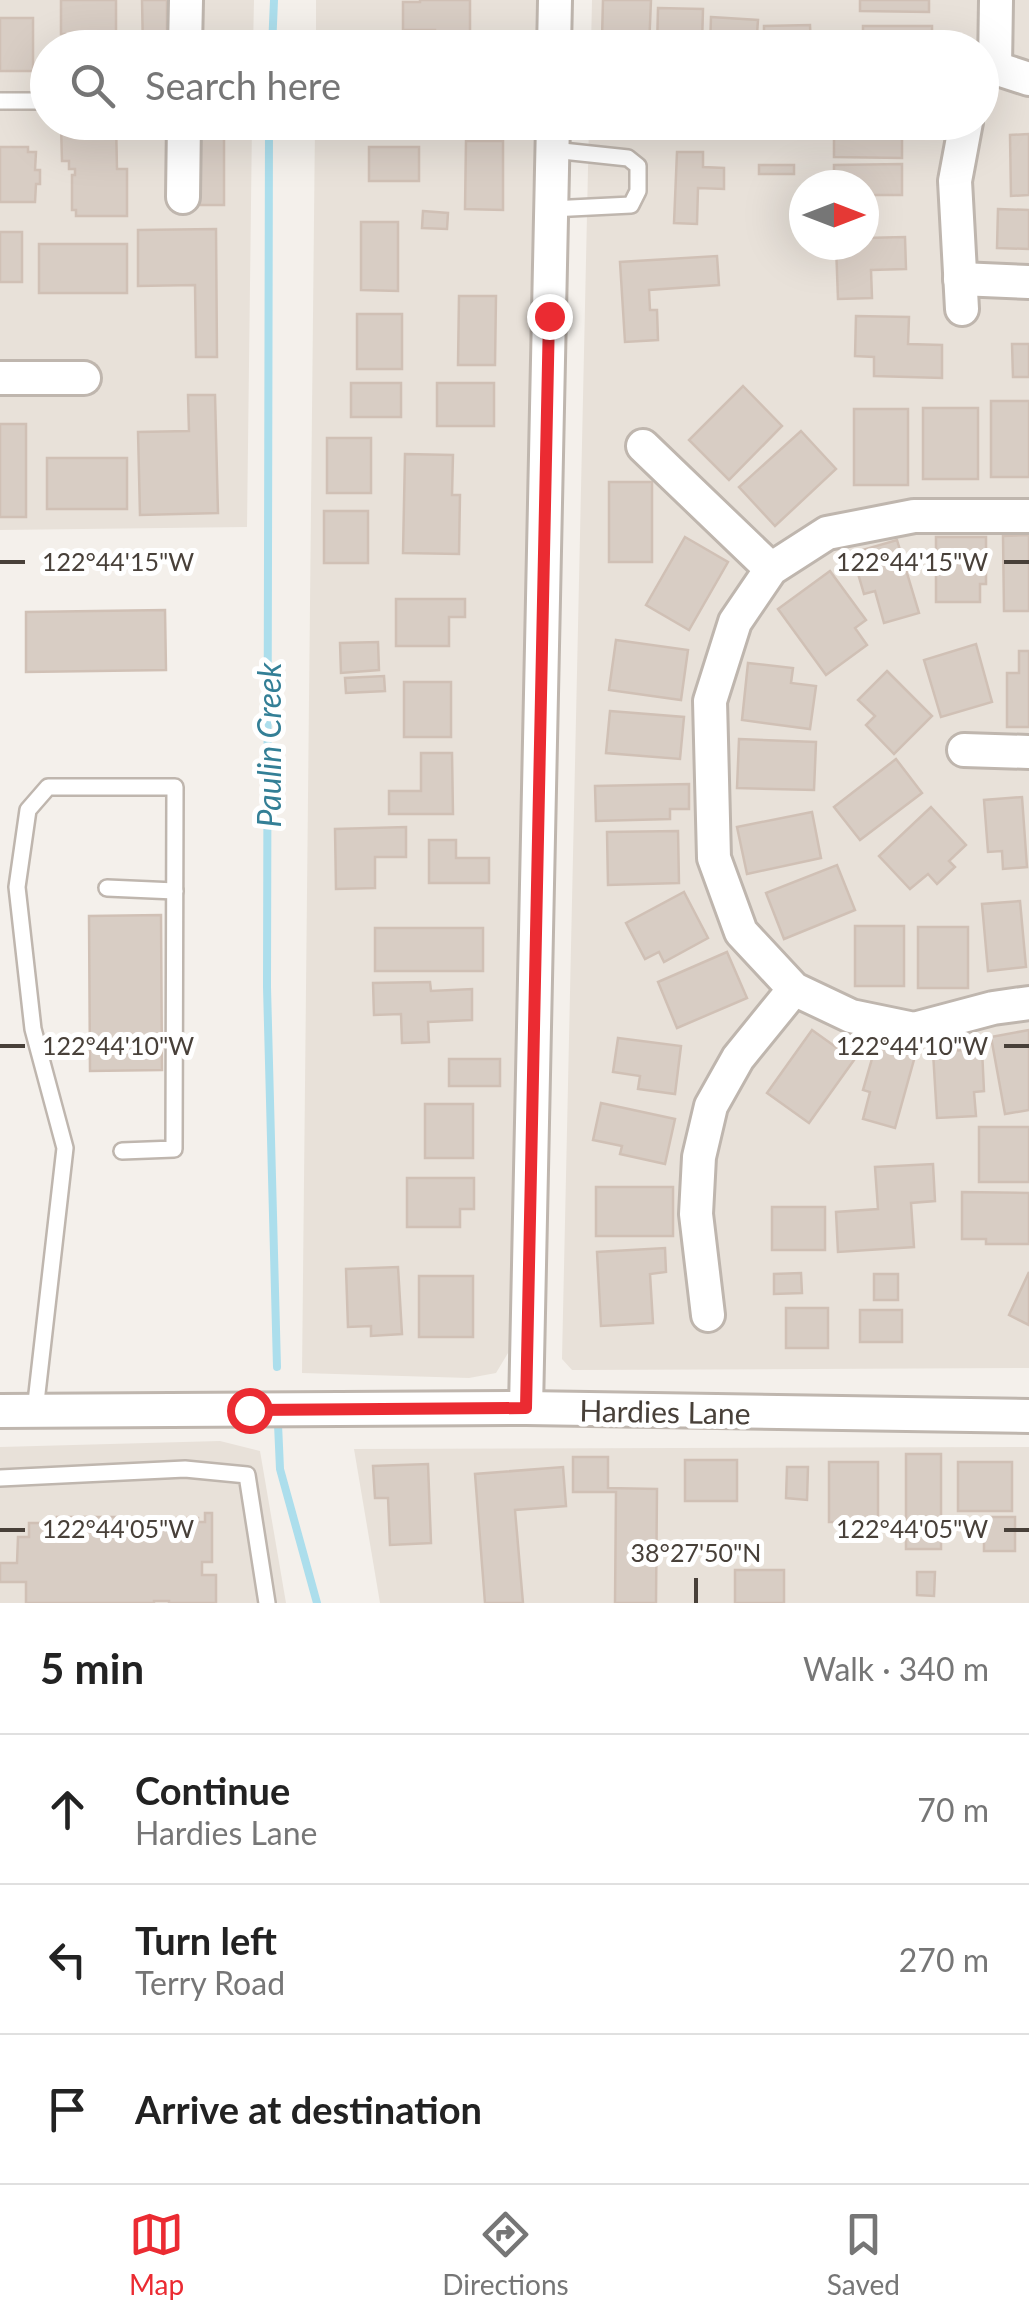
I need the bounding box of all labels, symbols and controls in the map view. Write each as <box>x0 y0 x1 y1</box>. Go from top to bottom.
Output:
search box <box>30 30 999 140</box>
icon: search <box>65 58 120 113</box>
text: Search here <box>145 62 341 108</box>
north arrow <box>789 170 879 260</box>
route end <box>527 294 573 340</box>
text: 122°44'15"W <box>42 546 194 576</box>
text: 122°44'15"W <box>836 546 988 576</box>
water label: Paulin Creek <box>249 662 288 827</box>
text: 122°44'10"W <box>42 1030 194 1060</box>
text: 122°44'10"W <box>836 1030 988 1060</box>
route start <box>227 1388 273 1434</box>
street label: Hardies Lane <box>579 1392 751 1430</box>
text: 122°44'05"W <box>42 1513 194 1543</box>
text: 122°44'05"W <box>836 1513 988 1543</box>
text: 38°27'50"N <box>631 1537 761 1567</box>
text: 5 min <box>40 1643 144 1693</box>
text: Walk · 340 m <box>803 1649 989 1688</box>
text: Continue <box>135 1767 290 1813</box>
icon: ahead <box>40 1782 95 1837</box>
text: 70 m <box>917 1790 989 1829</box>
text: Hardies Lane <box>135 1813 318 1852</box>
text: Turn left <box>135 1917 277 1963</box>
icon: left <box>40 1932 95 1987</box>
text: 270 m <box>899 1940 989 1979</box>
text: Terry Road <box>135 1963 285 2002</box>
icon: arrive <box>40 2082 95 2137</box>
text: Arrive at destination <box>135 2086 482 2132</box>
tab: Map <box>129 2207 184 2301</box>
tab: Directions <box>442 2207 569 2301</box>
tab: Saved <box>827 2207 900 2301</box>

